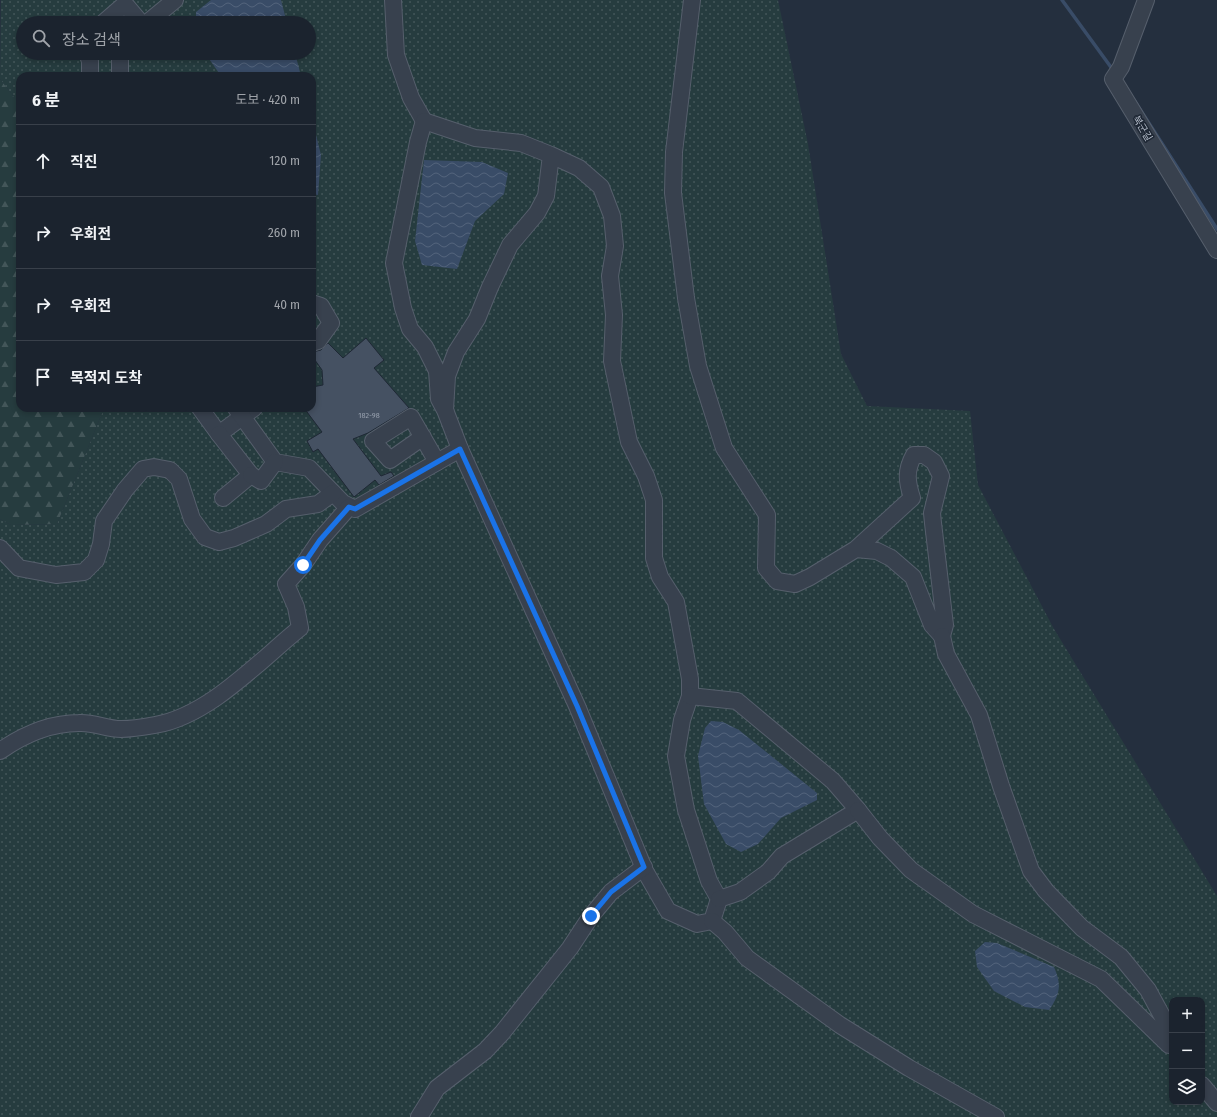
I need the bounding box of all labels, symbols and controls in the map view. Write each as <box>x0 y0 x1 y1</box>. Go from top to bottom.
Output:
search box <box>16 16 316 60</box>
icon: search <box>30 27 52 49</box>
text: 장소 검색 <box>62 31 121 49</box>
text: 6 분 <box>32 90 60 111</box>
text: 도보 · 420 m <box>236 92 300 107</box>
street label: 북군길 <box>1130 114 1154 143</box>
icon: ahead <box>32 150 54 172</box>
text: 직진 <box>70 153 98 171</box>
text: 120 m <box>269 153 300 168</box>
icon: right <box>32 222 54 244</box>
text: 우회전 <box>70 225 111 243</box>
text: 260 m <box>268 225 300 240</box>
icon: right <box>32 294 54 316</box>
text: 우회전 <box>70 297 111 315</box>
text: 40 m <box>274 297 300 312</box>
icon: arrive <box>32 366 54 388</box>
text: 목적지 도착 <box>70 369 142 387</box>
house number: 182-98 <box>358 411 380 420</box>
route start <box>294 556 312 574</box>
route end <box>582 907 600 925</box>
map controls <box>1169 997 1205 1105</box>
button: + <box>1169 997 1205 1033</box>
button: − <box>1169 1033 1205 1069</box>
button: layers <box>1169 1069 1205 1105</box>

